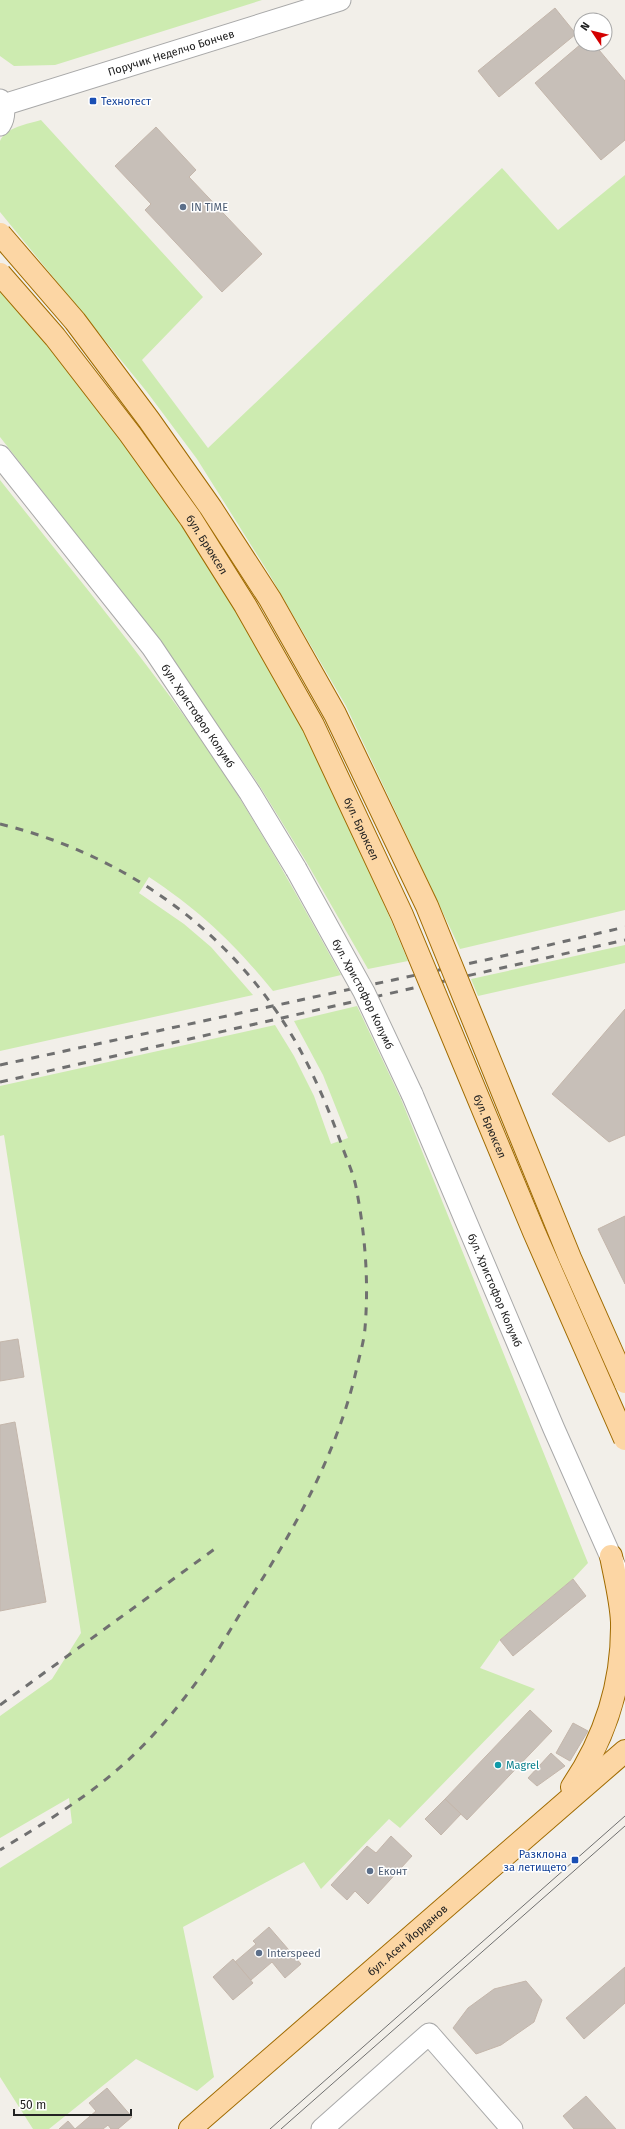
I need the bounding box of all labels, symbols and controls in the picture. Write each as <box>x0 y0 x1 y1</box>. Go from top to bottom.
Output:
north arrow <box>573 12 613 52</box>
text: N <box>578 20 593 33</box>
street label: Поручик Неделчо Бончев <box>106 27 236 78</box>
place label: Технотест <box>101 95 151 108</box>
marker: Технотест <box>88 96 98 106</box>
place label: IN TIME <box>191 201 228 214</box>
marker: IN TIME <box>178 202 188 212</box>
street label: бул. Брюксел <box>183 512 231 577</box>
street label: бул. Христофор Колумб <box>159 662 238 770</box>
street label: бул. Брюксел <box>341 795 382 862</box>
street label: бул. Христофор Колумб <box>329 937 396 1051</box>
street label: бул. Брюксел <box>471 1092 509 1160</box>
street label: бул. Христофор Колумб <box>465 1231 525 1349</box>
place label: Magrel <box>506 1759 539 1772</box>
marker: Magrel <box>493 1760 503 1770</box>
place label: Разклона за летището <box>504 1848 567 1874</box>
marker: Разклона за летището <box>570 1855 580 1865</box>
place label: Еконт <box>378 1865 407 1878</box>
marker: Еконт <box>365 1866 375 1876</box>
street label: бул. Асен Йорданов <box>365 1902 450 1978</box>
place label: Interspeed <box>267 1947 321 1960</box>
marker: Interspeed <box>254 1948 264 1958</box>
scale bar <box>14 2091 131 2117</box>
text: 50 m <box>20 2098 46 2112</box>

